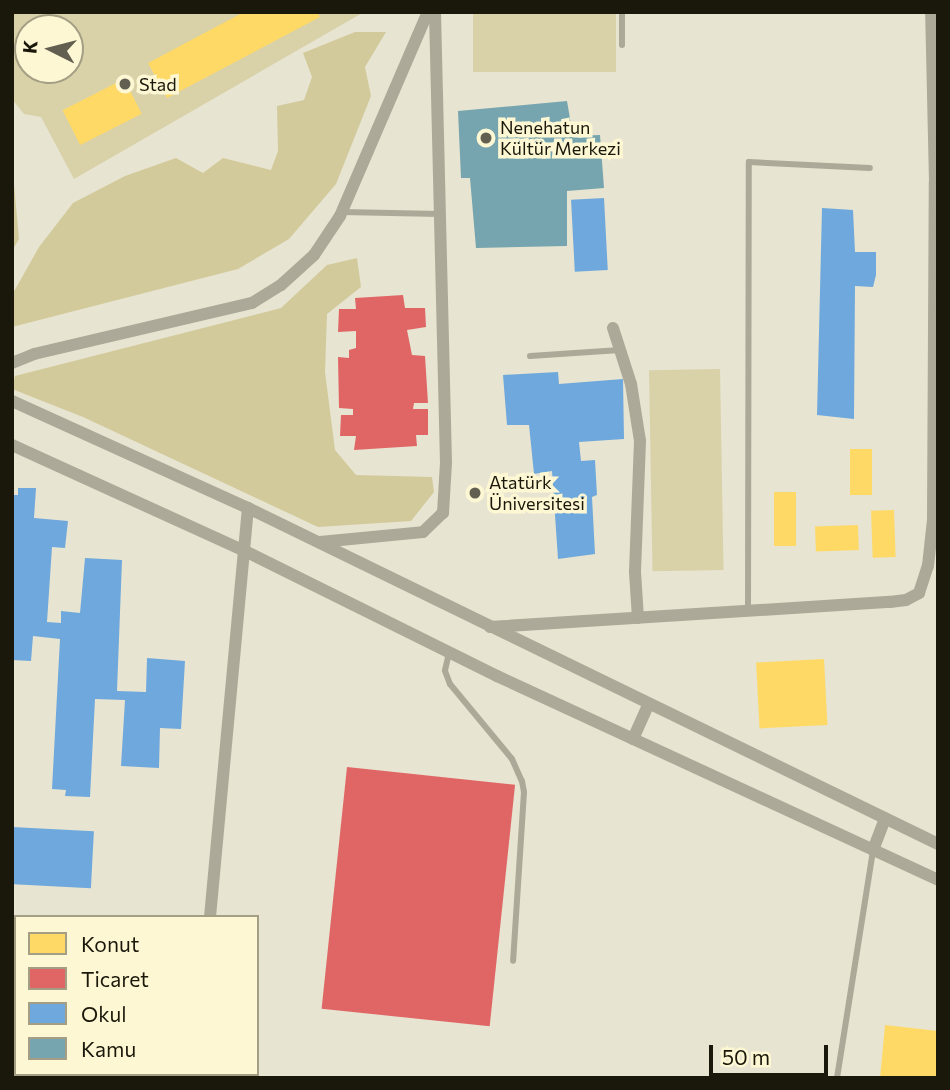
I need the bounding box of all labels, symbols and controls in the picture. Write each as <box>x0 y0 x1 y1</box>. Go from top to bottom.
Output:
north arrow <box>14 14 84 84</box>
text: K <box>17 39 42 55</box>
place label: Stad <box>139 73 177 95</box>
marker: Stad <box>117 76 133 92</box>
place label: Nenehatun Kültür Merkezi <box>500 117 621 160</box>
marker: Nenehatun Kültür Merkezi <box>478 130 494 146</box>
place label: Atatürk Üniversitesi <box>489 472 585 514</box>
marker: Atatürk Üniversitesi <box>467 485 483 501</box>
legend <box>14 915 259 1076</box>
text: Konut <box>81 931 139 956</box>
text: Ticaret <box>81 966 149 991</box>
text: Okul <box>81 1001 127 1026</box>
scale bar <box>712 1030 831 1074</box>
text: Kamu <box>81 1036 136 1061</box>
text: 50 m <box>722 1044 770 1069</box>

